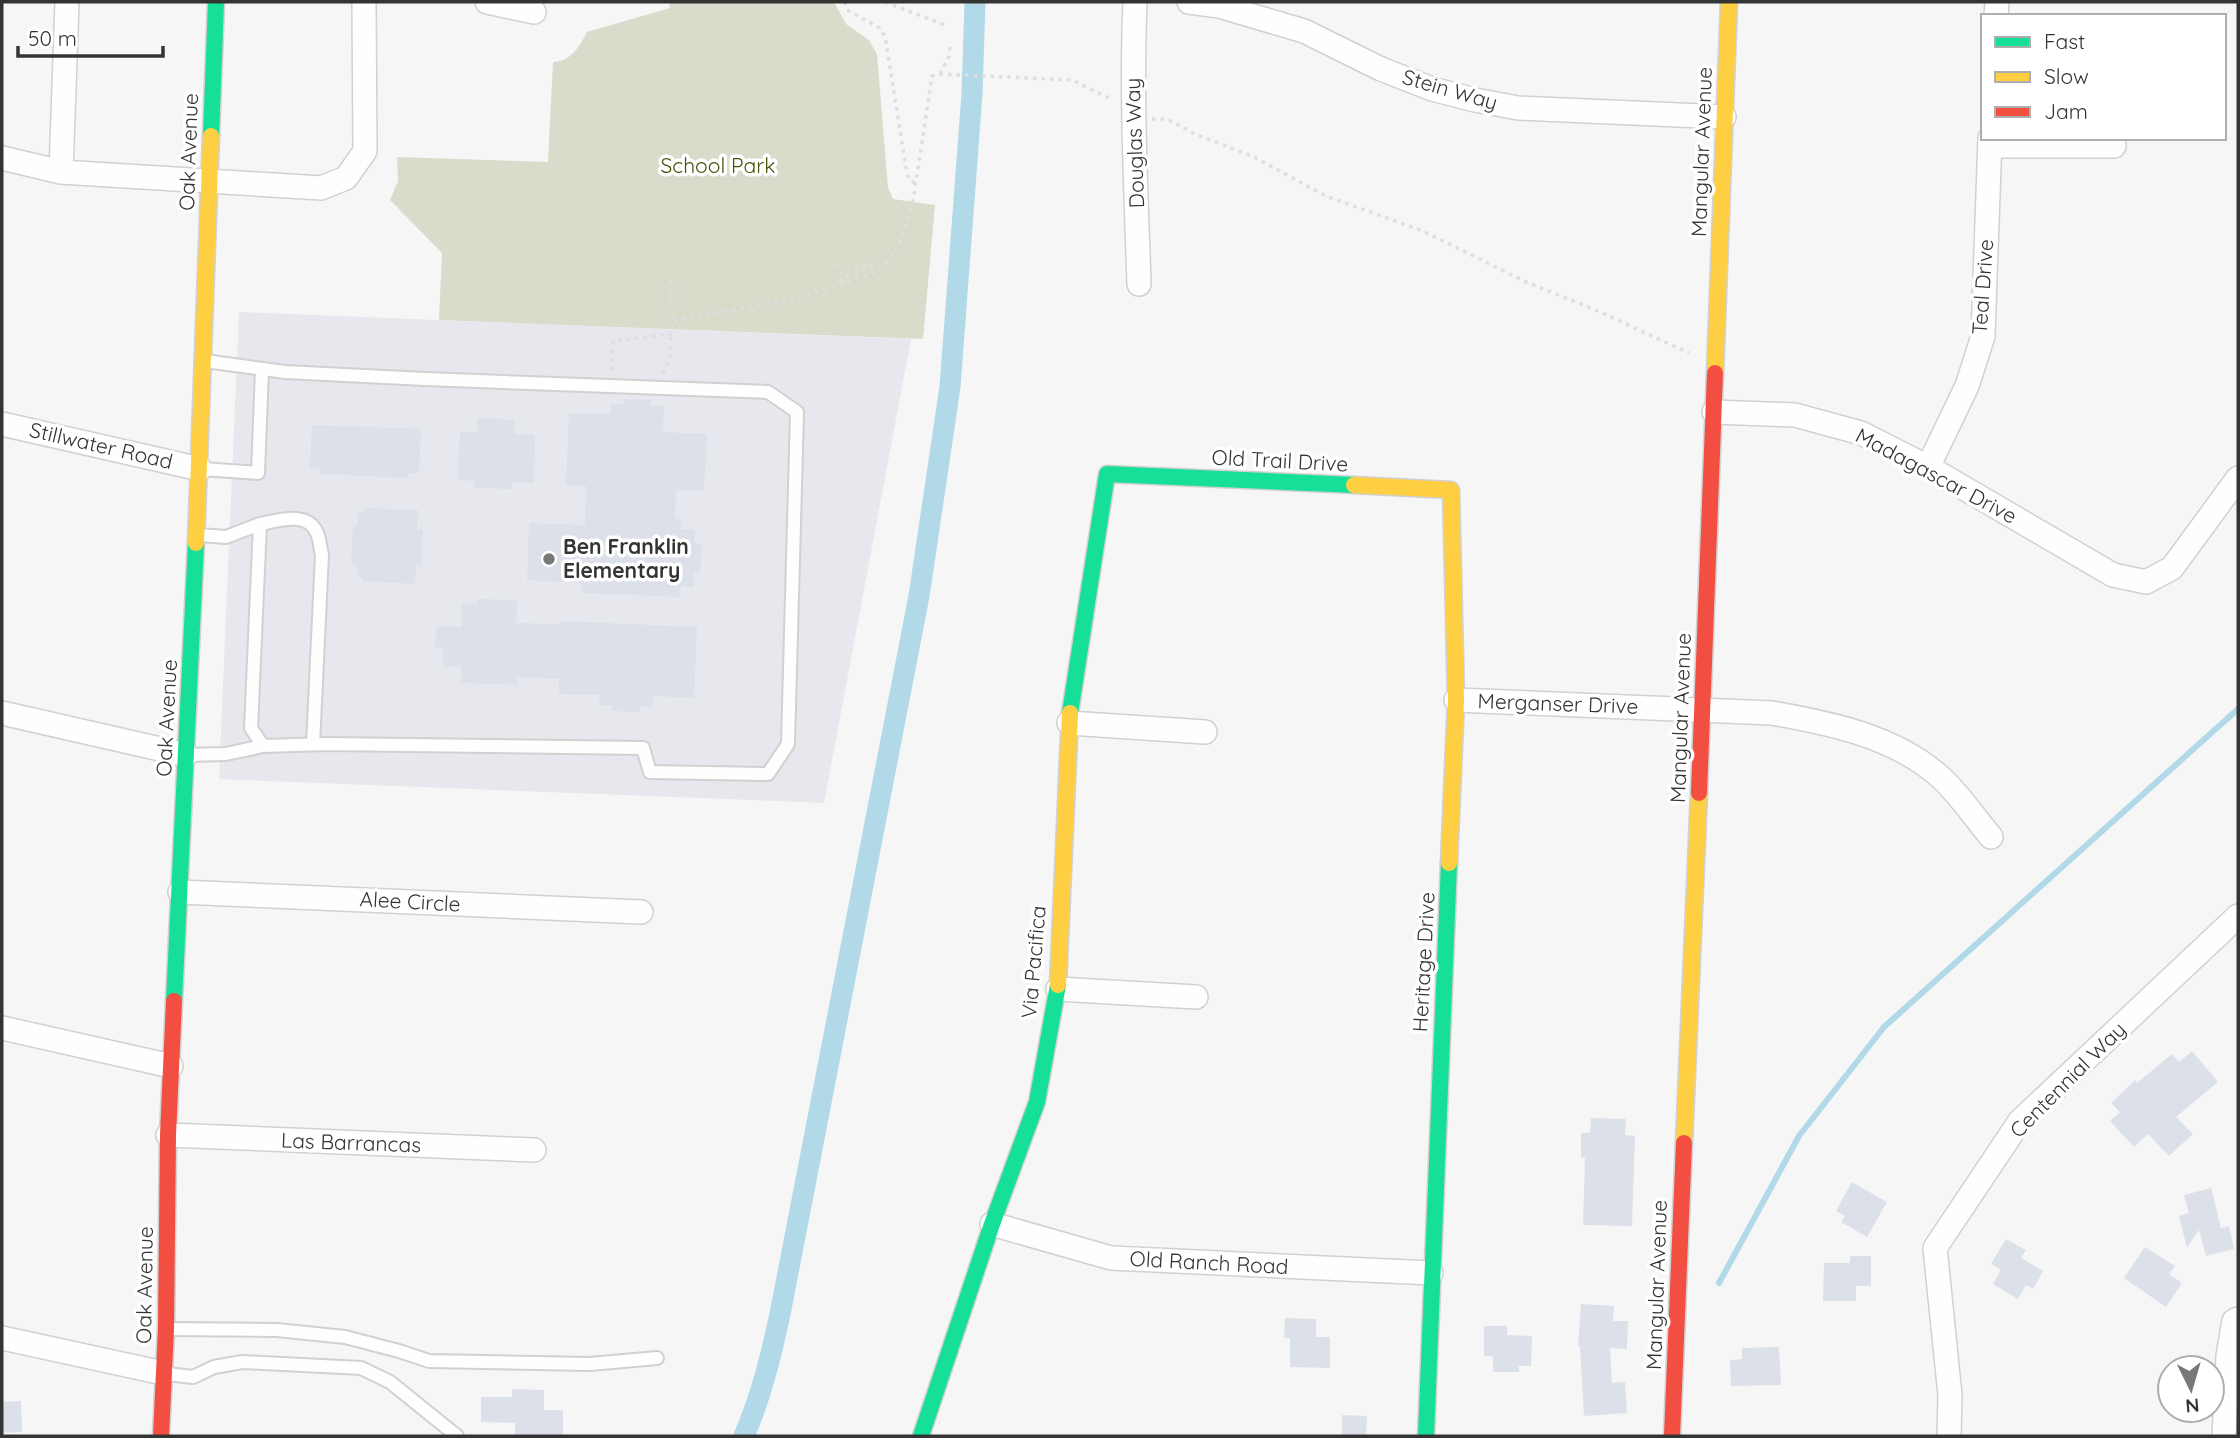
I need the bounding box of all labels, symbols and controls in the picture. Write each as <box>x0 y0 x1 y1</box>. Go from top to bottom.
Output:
scale bar <box>18 14 163 58</box>
legend <box>1981 14 2226 140</box>
text: 50 m <box>28 25 77 51</box>
text: Fast <box>2044 28 2085 54</box>
street label: Stein Way <box>1400 63 1501 115</box>
text: Slow <box>2044 63 2089 89</box>
street label: Mangular Avenue <box>1685 66 1717 238</box>
street label: Douglas Way <box>1119 77 1149 209</box>
street label: Oak Avenue <box>173 93 203 211</box>
text: Jam <box>2044 98 2088 124</box>
park label: School Park <box>661 152 776 178</box>
street label: Teal Drive <box>1966 238 1998 336</box>
street label: Stillwater Road <box>27 416 175 474</box>
street label: Madagascar Drive <box>1851 422 2022 529</box>
street label: Old Trail Drive <box>1211 443 1349 477</box>
place label: Ben Franklin Elementary <box>563 533 689 583</box>
marker: Ben Franklin Elementary <box>541 551 557 567</box>
street label: Mangular Avenue <box>1664 632 1696 804</box>
street label: Oak Avenue <box>150 659 182 777</box>
street label: Merganser Drive <box>1477 687 1639 719</box>
street label: Alee Circle <box>359 885 461 917</box>
street label: Heritage Drive <box>1406 891 1440 1033</box>
street label: Via Pacifica <box>1015 904 1051 1019</box>
street label: Centennial Way <box>2004 1016 2131 1143</box>
street label: Las Barrancas <box>281 1127 422 1157</box>
street label: Mangular Avenue <box>1640 1199 1672 1371</box>
street label: Oak Avenue <box>130 1226 158 1344</box>
street label: Old Ranch Road <box>1129 1245 1289 1279</box>
north arrow <box>2156 1354 2226 1424</box>
text: N <box>2184 1393 2200 1418</box>

